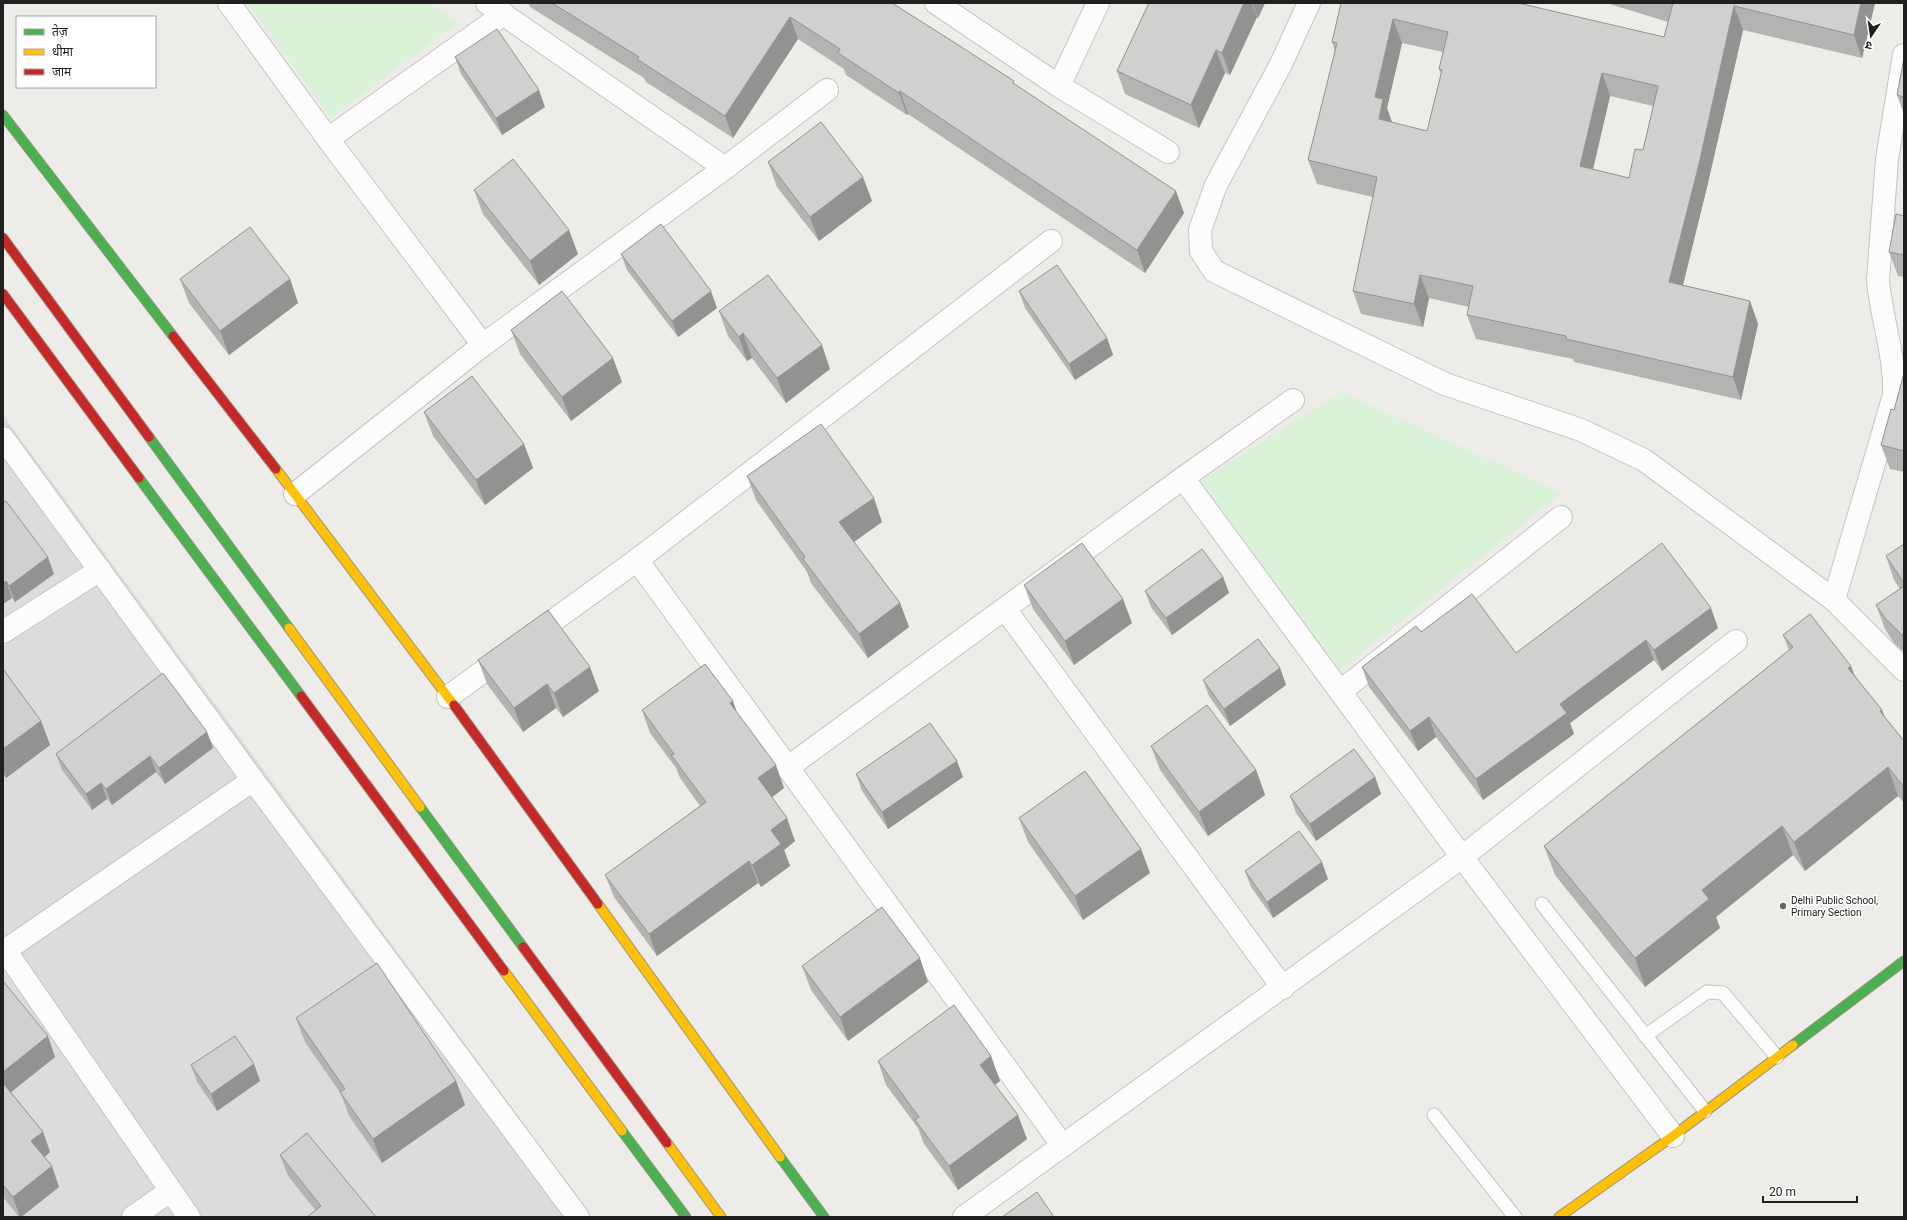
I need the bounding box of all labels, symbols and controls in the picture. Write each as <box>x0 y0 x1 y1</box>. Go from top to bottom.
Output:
legend <box>16 16 156 88</box>
north arrow <box>1851 16 1891 56</box>
text: तेज़ <box>52 24 69 39</box>
text: उ <box>1864 38 1873 52</box>
text: धीमा <box>52 44 74 59</box>
text: जाम <box>52 65 72 79</box>
place label: Delhi Public School, Primary Section <box>1791 895 1878 918</box>
marker: Delhi Public School, Primary Section <box>1778 901 1788 911</box>
scale bar <box>1763 1178 1857 1204</box>
text: 20 m <box>1769 1185 1796 1199</box>

